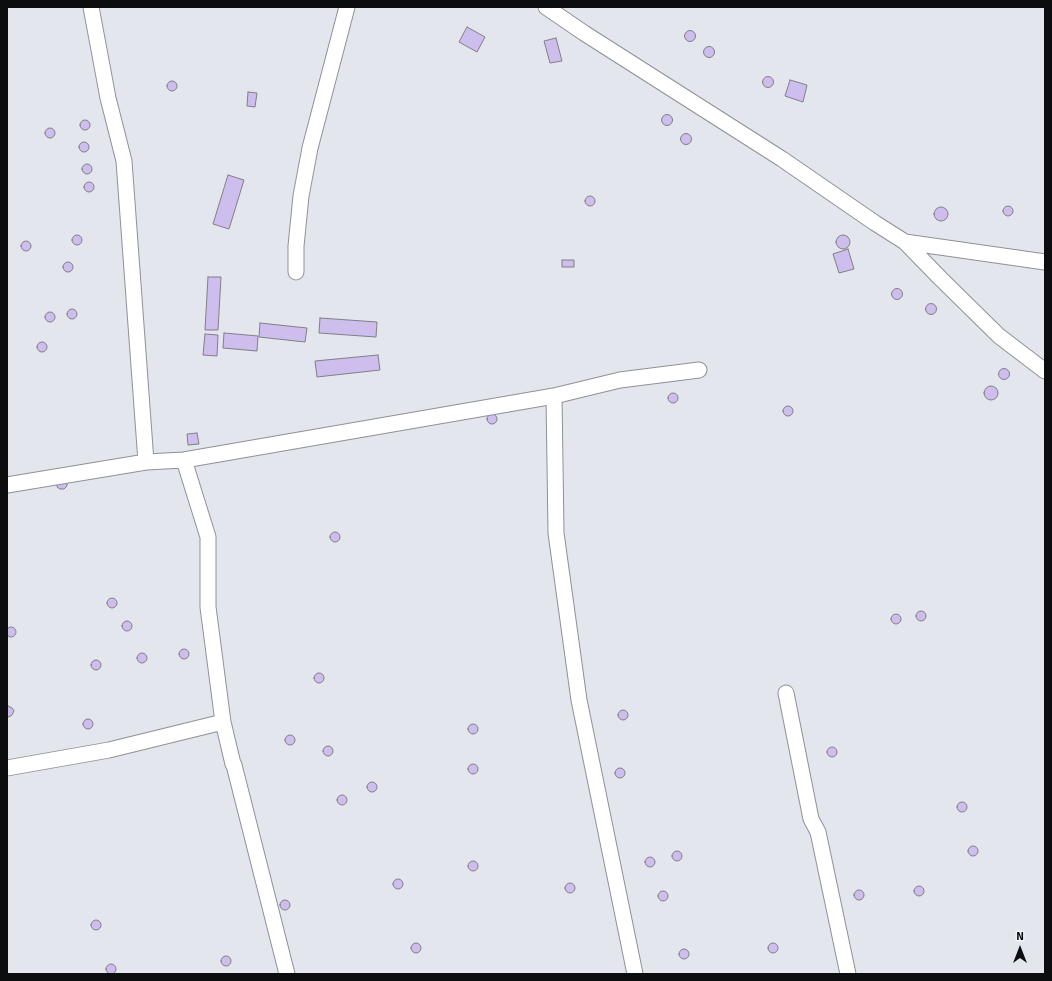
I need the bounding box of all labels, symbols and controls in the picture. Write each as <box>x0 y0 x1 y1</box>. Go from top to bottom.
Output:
north arrow <box>1000 929 1040 969</box>
text: N <box>1016 930 1024 943</box>

